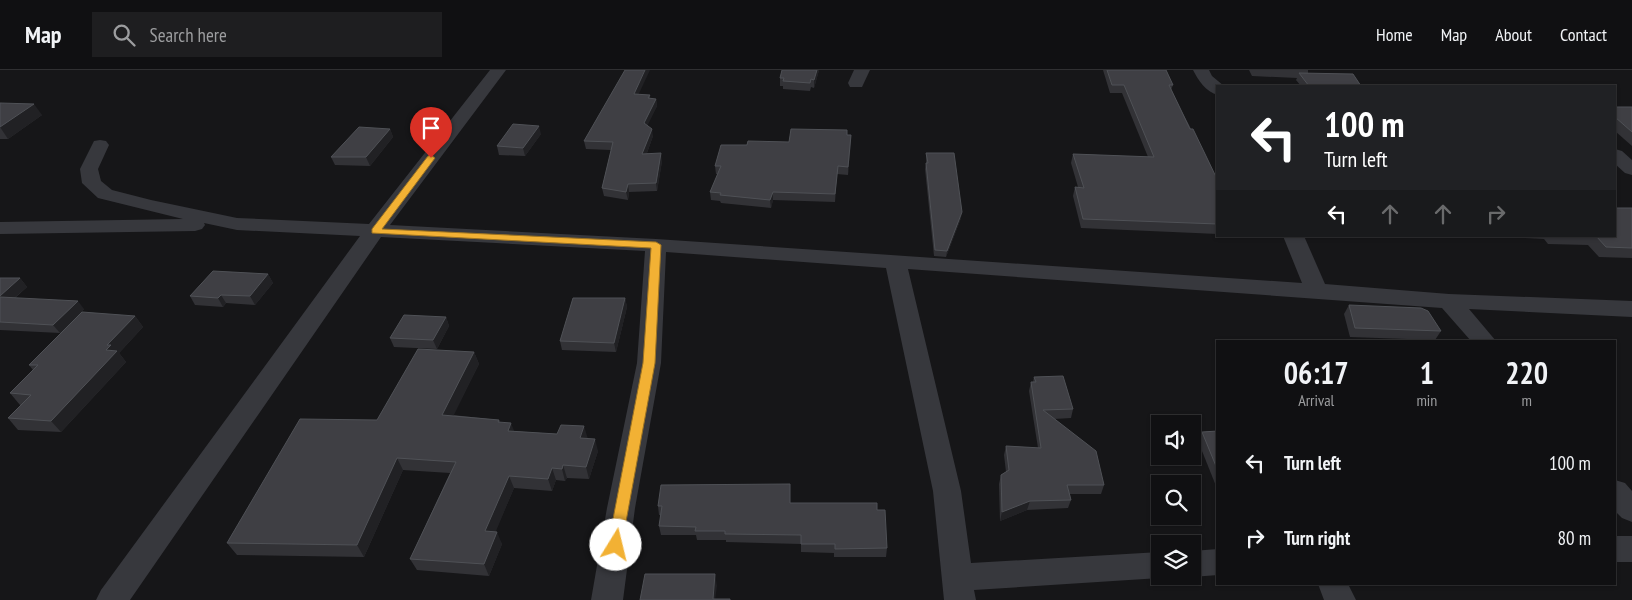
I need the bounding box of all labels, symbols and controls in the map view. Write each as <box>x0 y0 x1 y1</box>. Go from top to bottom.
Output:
search box <box>92 12 442 57</box>
text: Map <box>25 19 62 50</box>
icon: search <box>110 21 138 49</box>
text: Search here <box>150 23 227 47</box>
text: Home <box>1376 23 1413 46</box>
text: Map <box>1441 23 1467 46</box>
text: About <box>1495 23 1532 46</box>
text: Contact <box>1560 23 1607 46</box>
text: 100 m <box>1324 101 1405 147</box>
icon: left <box>1241 105 1306 170</box>
pin <box>410 107 452 158</box>
icon: arrive <box>417 114 445 142</box>
text: Turn left <box>1324 145 1388 173</box>
icon: left <box>1323 200 1351 228</box>
icon: ahead <box>1376 200 1404 228</box>
icon: ahead <box>1429 200 1457 228</box>
icon: right <box>1482 200 1510 228</box>
text: 06:17 <box>1284 353 1349 392</box>
text: 1 <box>1420 353 1434 392</box>
text: 220 <box>1505 353 1548 392</box>
text: Arrival <box>1298 390 1334 410</box>
text: min <box>1416 390 1437 410</box>
text: m <box>1521 390 1532 410</box>
map controls <box>1151 415 1201 585</box>
button: sound <box>1151 415 1201 465</box>
icon: left <box>1241 449 1269 477</box>
text: Turn left <box>1284 451 1341 475</box>
text: 100 m <box>1549 451 1591 475</box>
button: search <box>1151 475 1201 525</box>
position arrow <box>589 518 641 570</box>
icon: right <box>1241 524 1269 552</box>
text: Turn right <box>1284 526 1350 550</box>
text: 80 m <box>1558 526 1591 550</box>
button: layers <box>1151 535 1201 585</box>

